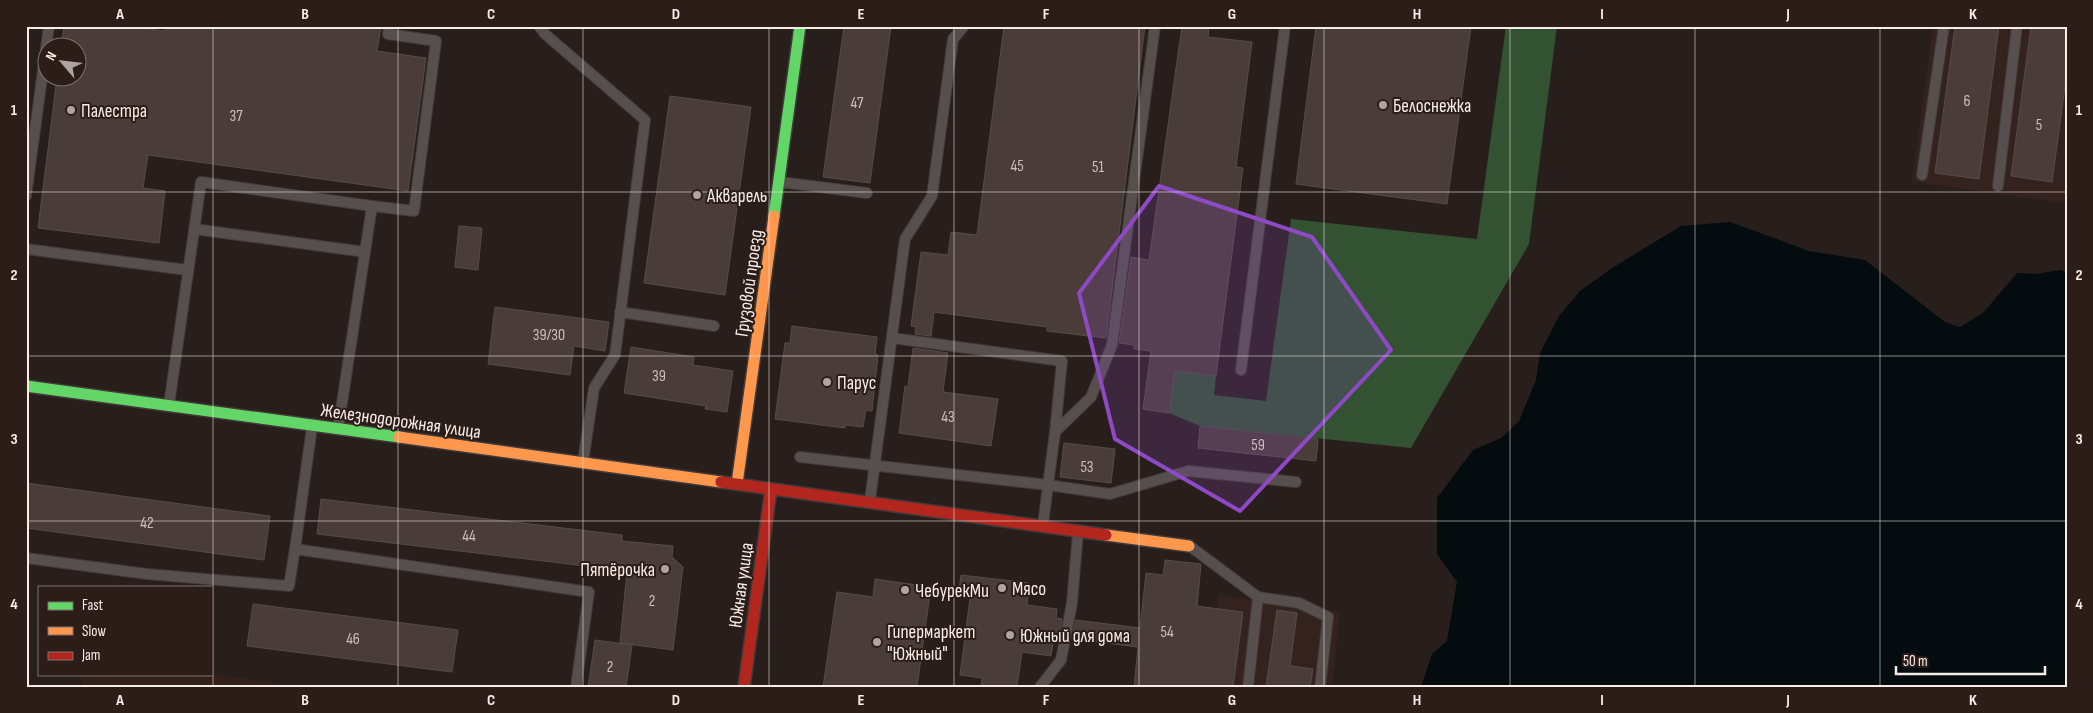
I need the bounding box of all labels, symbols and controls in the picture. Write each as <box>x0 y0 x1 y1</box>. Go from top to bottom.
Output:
text: A <box>115 5 124 24</box>
text: B <box>301 5 309 24</box>
text: C <box>487 5 495 24</box>
text: D <box>672 5 680 24</box>
text: E <box>858 5 865 24</box>
text: F <box>1043 5 1050 24</box>
text: G <box>1228 5 1236 24</box>
text: H <box>1413 5 1421 24</box>
text: I <box>1600 5 1604 24</box>
text: J <box>1785 5 1790 24</box>
text: K <box>1969 5 1977 24</box>
north arrow <box>38 38 88 88</box>
text: N <box>42 49 60 63</box>
house number: 6 <box>1963 92 1971 111</box>
house number: 47 <box>851 94 864 113</box>
place label: Белоснежка <box>1393 95 1471 118</box>
marker: Белоснежка <box>1377 99 1389 111</box>
place label: Палестра <box>81 100 147 123</box>
text: 1 <box>11 101 18 120</box>
text: 1 <box>2076 101 2083 120</box>
marker: Палестра <box>65 104 77 116</box>
house number: 37 <box>229 107 243 126</box>
house number: 5 <box>2036 116 2042 135</box>
house number: 45 <box>1010 157 1024 176</box>
house number: 51 <box>1092 158 1104 177</box>
place label: Акварель <box>706 185 767 208</box>
marker: Акварель <box>691 189 703 201</box>
street label: Грузовой проезд <box>731 228 768 338</box>
text: 2 <box>10 266 18 285</box>
text: 2 <box>2075 266 2083 285</box>
house number: 39/30 <box>533 326 565 345</box>
house number: 39 <box>652 367 666 386</box>
place label: Парус <box>837 372 876 395</box>
marker: Парус <box>821 376 833 388</box>
street label: Железнодорожная улица <box>319 399 482 444</box>
house number: 43 <box>941 408 955 427</box>
text: 3 <box>10 430 18 449</box>
text: 3 <box>2075 430 2083 449</box>
house number: 59 <box>1251 436 1265 455</box>
house number: 53 <box>1080 458 1094 477</box>
house number: 42 <box>140 514 154 533</box>
house number: 44 <box>462 527 476 546</box>
street label: Южная улица <box>724 541 759 629</box>
place label: Пятёрочка <box>580 559 655 582</box>
marker: Пятёрочка <box>659 563 671 575</box>
place label: Мясо <box>1012 578 1046 601</box>
place label: ЧебурекМи <box>915 580 989 603</box>
marker: Мясо <box>996 582 1008 594</box>
marker: ЧебурекМи <box>899 584 911 596</box>
legend <box>38 586 212 676</box>
house number: 2 <box>649 592 655 611</box>
text: 4 <box>10 595 18 614</box>
text: 4 <box>2075 595 2083 614</box>
text: Fast <box>82 596 104 615</box>
place label: Гипермаркет "Южный" <box>887 621 975 666</box>
text: Slow <box>82 622 106 641</box>
house number: 54 <box>1160 623 1174 642</box>
place label: Южный для дома <box>1020 625 1130 648</box>
marker: Южный для дома <box>1004 629 1016 641</box>
house number: 46 <box>346 630 360 649</box>
marker: Гипермаркет "Южный" <box>871 636 883 648</box>
scale bar <box>1896 643 2044 675</box>
text: Jam <box>81 646 100 665</box>
text: 50 m <box>1903 652 1928 671</box>
house number: 2 <box>607 658 613 677</box>
text: A <box>115 691 124 710</box>
text: B <box>301 691 309 710</box>
text: C <box>487 691 495 710</box>
text: D <box>672 691 680 710</box>
text: E <box>858 691 865 710</box>
text: F <box>1043 691 1050 710</box>
text: G <box>1228 691 1236 710</box>
text: H <box>1413 691 1421 710</box>
text: I <box>1600 691 1604 710</box>
text: J <box>1785 691 1790 710</box>
text: K <box>1969 691 1977 710</box>

